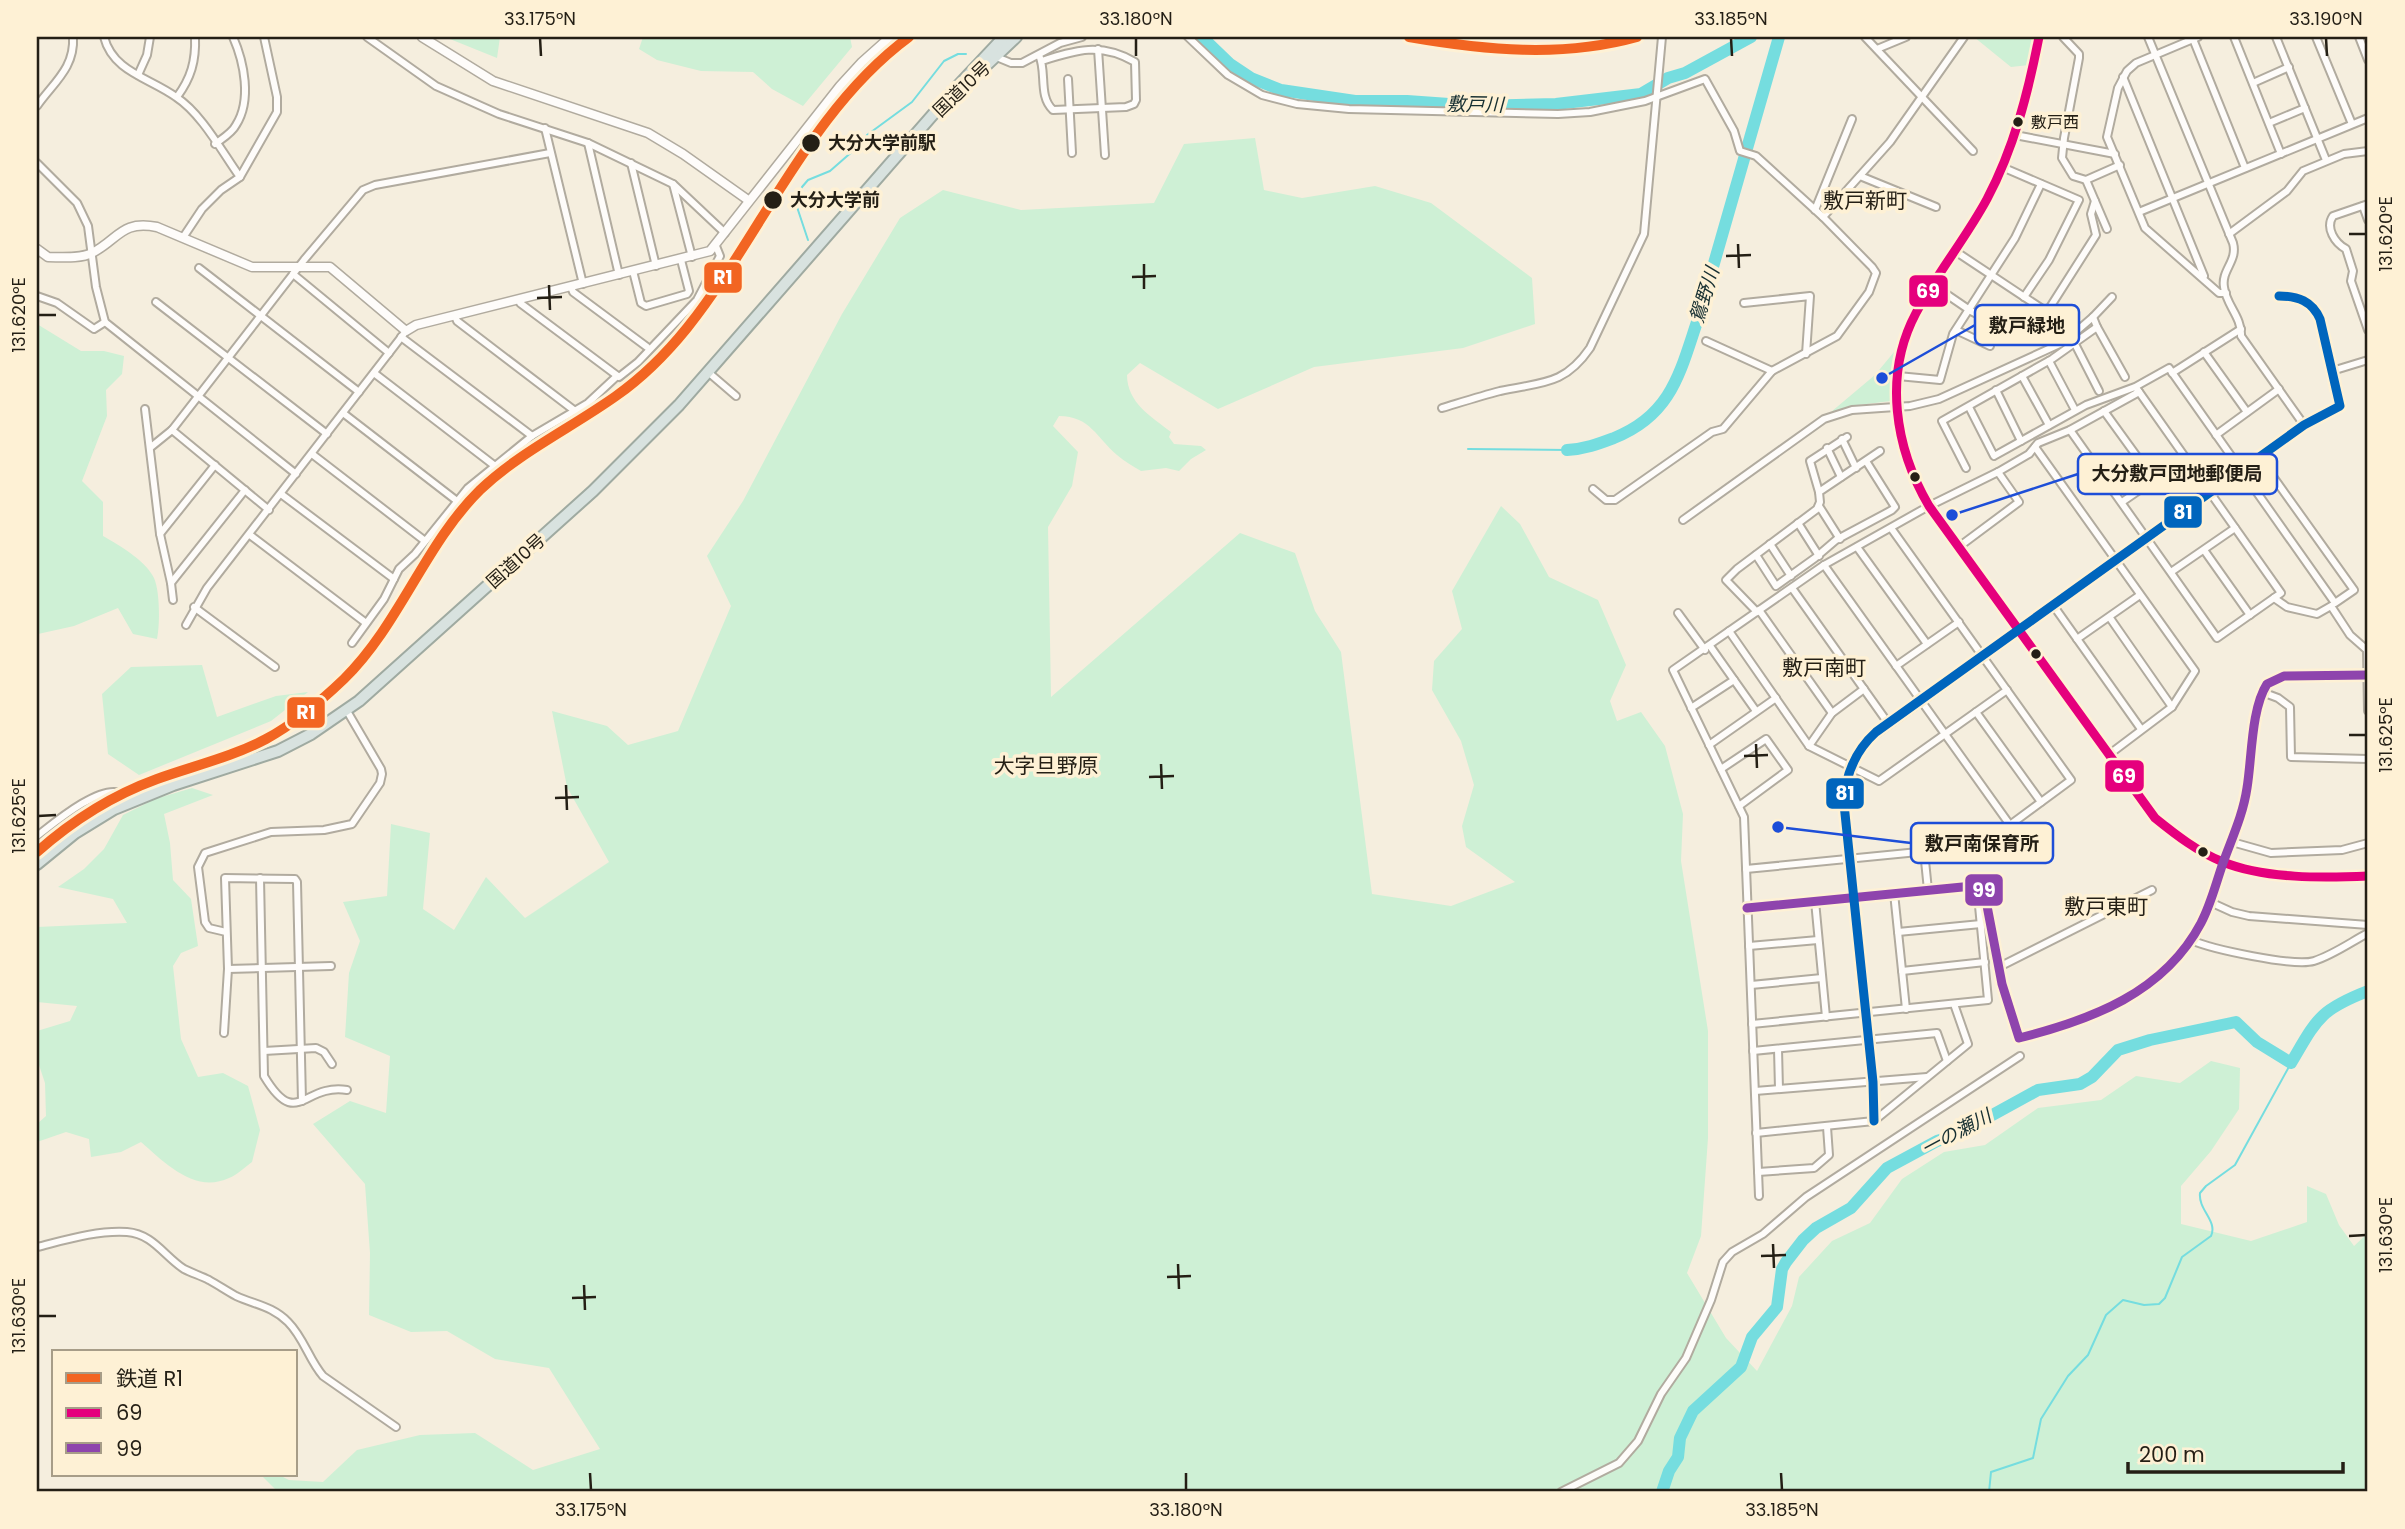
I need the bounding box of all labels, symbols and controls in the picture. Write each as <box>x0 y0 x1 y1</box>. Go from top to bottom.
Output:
text: 33.175°N <box>504 6 576 31</box>
text: 33.180°N <box>1099 6 1173 31</box>
text: 33.185°N <box>1694 6 1768 31</box>
text: 33.190°N <box>2289 6 2363 31</box>
street label: 国道10号 <box>927 55 996 122</box>
water label: 敷戸川 <box>1446 91 1506 119</box>
place label: 敷戸西 <box>2031 111 2079 134</box>
marker: 敷戸西 <box>2011 115 2025 129</box>
place label: 大分大学前駅 <box>828 130 936 155</box>
marker: 大分大学前駅 <box>800 132 822 154</box>
district label: 敷戸新町 <box>1823 186 1907 215</box>
place label: 大分大学前 <box>790 187 880 212</box>
marker: 大分大学前 <box>762 189 784 211</box>
text: 131.620°E <box>2373 196 2398 272</box>
line badge: R1 <box>703 261 743 294</box>
water label: 鴛野川 <box>1683 262 1726 326</box>
text: R1 <box>713 264 733 291</box>
line badge: 69 <box>1908 274 1949 308</box>
text: 131.620°E <box>6 277 31 353</box>
text: 69 <box>1916 278 1940 305</box>
callout: 敷戸緑地 <box>1975 305 2079 345</box>
text: 敷戸緑地 <box>1989 312 2065 339</box>
callout: 大分敷戸団地郵便局 <box>2078 454 2277 494</box>
text: 大分敷戸団地郵便局 <box>2091 460 2263 487</box>
unlabelled marker <box>1908 470 1922 484</box>
line badge: 81 <box>2163 495 2203 529</box>
text: 81 <box>2173 499 2193 526</box>
street label: 国道10号 <box>481 528 550 594</box>
unlabelled marker <box>2029 647 2043 661</box>
district label: 敷戸南町 <box>1782 653 1866 682</box>
line badge: R1 <box>286 696 326 729</box>
text: 131.625°E <box>2373 697 2398 773</box>
text: R1 <box>296 699 316 726</box>
district label: 大字旦野原 <box>994 751 1099 780</box>
line badge: 69 <box>2104 759 2145 793</box>
text: 69 <box>2112 763 2136 790</box>
line badge: 81 <box>1825 777 1865 810</box>
text: 131.625°E <box>6 778 31 854</box>
text: 81 <box>1835 780 1855 807</box>
callout: 敷戸南保育所 <box>1911 823 2053 863</box>
text: 敷戸南保育所 <box>1925 830 2039 857</box>
unlabelled marker <box>2196 845 2210 859</box>
line badge: 99 <box>1964 873 2004 907</box>
text: 99 <box>1972 877 1996 904</box>
district label: 敷戸東町 <box>2064 892 2148 921</box>
water label: 一の瀬川 <box>1916 1102 1998 1162</box>
text: 131.630°E <box>2373 1197 2398 1273</box>
text: 131.630°E <box>6 1278 31 1354</box>
legend <box>52 1350 298 1476</box>
text: 鉄道 R1 <box>116 1364 183 1393</box>
text: 69 <box>116 1398 143 1427</box>
scale bar <box>2128 1431 2344 1475</box>
text: 99 <box>116 1434 142 1463</box>
text: 200 m <box>2139 1440 2205 1469</box>
text: 33.175°N <box>555 1497 627 1522</box>
text: 33.180°N <box>1149 1497 1223 1522</box>
text: 33.185°N <box>1745 1497 1819 1522</box>

